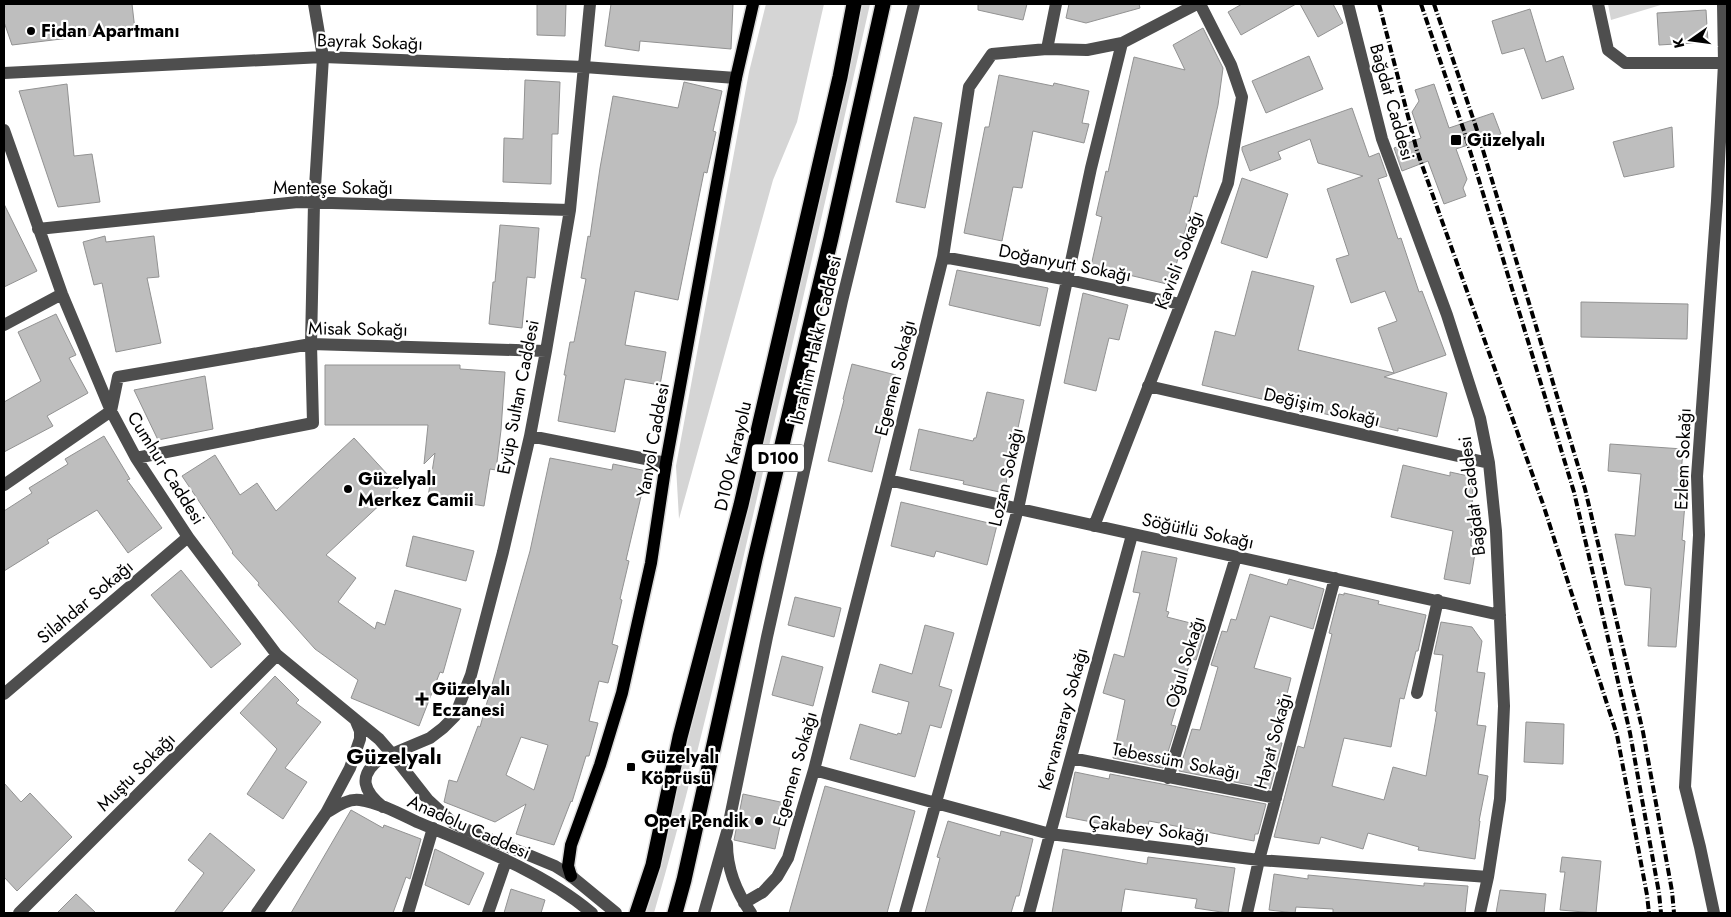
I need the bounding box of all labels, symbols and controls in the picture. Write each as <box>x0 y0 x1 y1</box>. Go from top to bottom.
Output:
north arrow <box>1666 15 1716 65</box>
place label: Fidan Apartmanı <box>41 18 179 44</box>
marker: Fidan Apartmanı <box>25 25 37 37</box>
street label: Bayrak Sokağı <box>317 27 423 57</box>
text: K <box>1667 36 1689 50</box>
street label: Bağdat Caddesi <box>1363 41 1421 163</box>
place label: Güzelyalı <box>1467 127 1545 153</box>
marker: Güzelyalı <box>1449 133 1463 147</box>
street label: Menteşe Sokağı <box>273 175 393 201</box>
street label: Kavisli Sokağı <box>1148 207 1210 313</box>
street label: Doğanyurt Sokağı <box>996 237 1134 289</box>
street label: İbrahim Hakkı Caddesi <box>784 253 848 427</box>
street label: Misak Sokağı <box>308 315 408 343</box>
street label: Eyüp Sultan Caddesi <box>490 317 546 477</box>
street label: Egemen Sokağı <box>868 317 922 439</box>
street label: Yanyol Caddesi <box>630 381 676 499</box>
street label: Değişim Sokağı <box>1261 381 1383 433</box>
street label: D100 Karayolu <box>708 399 758 513</box>
street label: Cumhur Caddesi <box>121 406 211 530</box>
street label: Ezlem Sokağı <box>1668 407 1698 511</box>
street label: Lozan Sokağı <box>982 425 1030 529</box>
street label: Bağdat Caddesi <box>1452 435 1492 557</box>
road number: D100 <box>752 444 804 472</box>
place label: Güzelyalı Merkez Camii <box>358 466 474 513</box>
marker: Güzelyalı Merkez Camii <box>342 483 354 495</box>
street label: Söğütlü Sokağı <box>1140 506 1256 556</box>
street label: Silahdar Sokağı <box>31 554 139 650</box>
street label: Oğul Sokağı <box>1159 613 1211 711</box>
street label: Kervansaray Sokağı <box>1031 645 1095 793</box>
place label: Güzelyalı Eczanesi <box>432 676 510 723</box>
street label: Hayat Sokağı <box>1248 690 1298 792</box>
marker: Güzelyalı Eczanesi <box>416 693 428 705</box>
street label: Egemen Sokağı <box>766 708 824 830</box>
street label: Muştu Sokağı <box>91 727 181 817</box>
street label: Tebessüm Sokağı <box>1110 736 1242 786</box>
district label: Güzelyalı <box>346 740 442 772</box>
place label: Güzelyalı Köprüsü <box>641 744 719 791</box>
marker: Güzelyalı Köprüsü <box>625 761 637 773</box>
street label: Anadolu Caddesi <box>404 788 534 866</box>
place label: Opet Pendik <box>644 808 750 834</box>
street label: Çakabey Sokağı <box>1087 809 1211 849</box>
marker: Opet Pendik <box>753 815 765 827</box>

